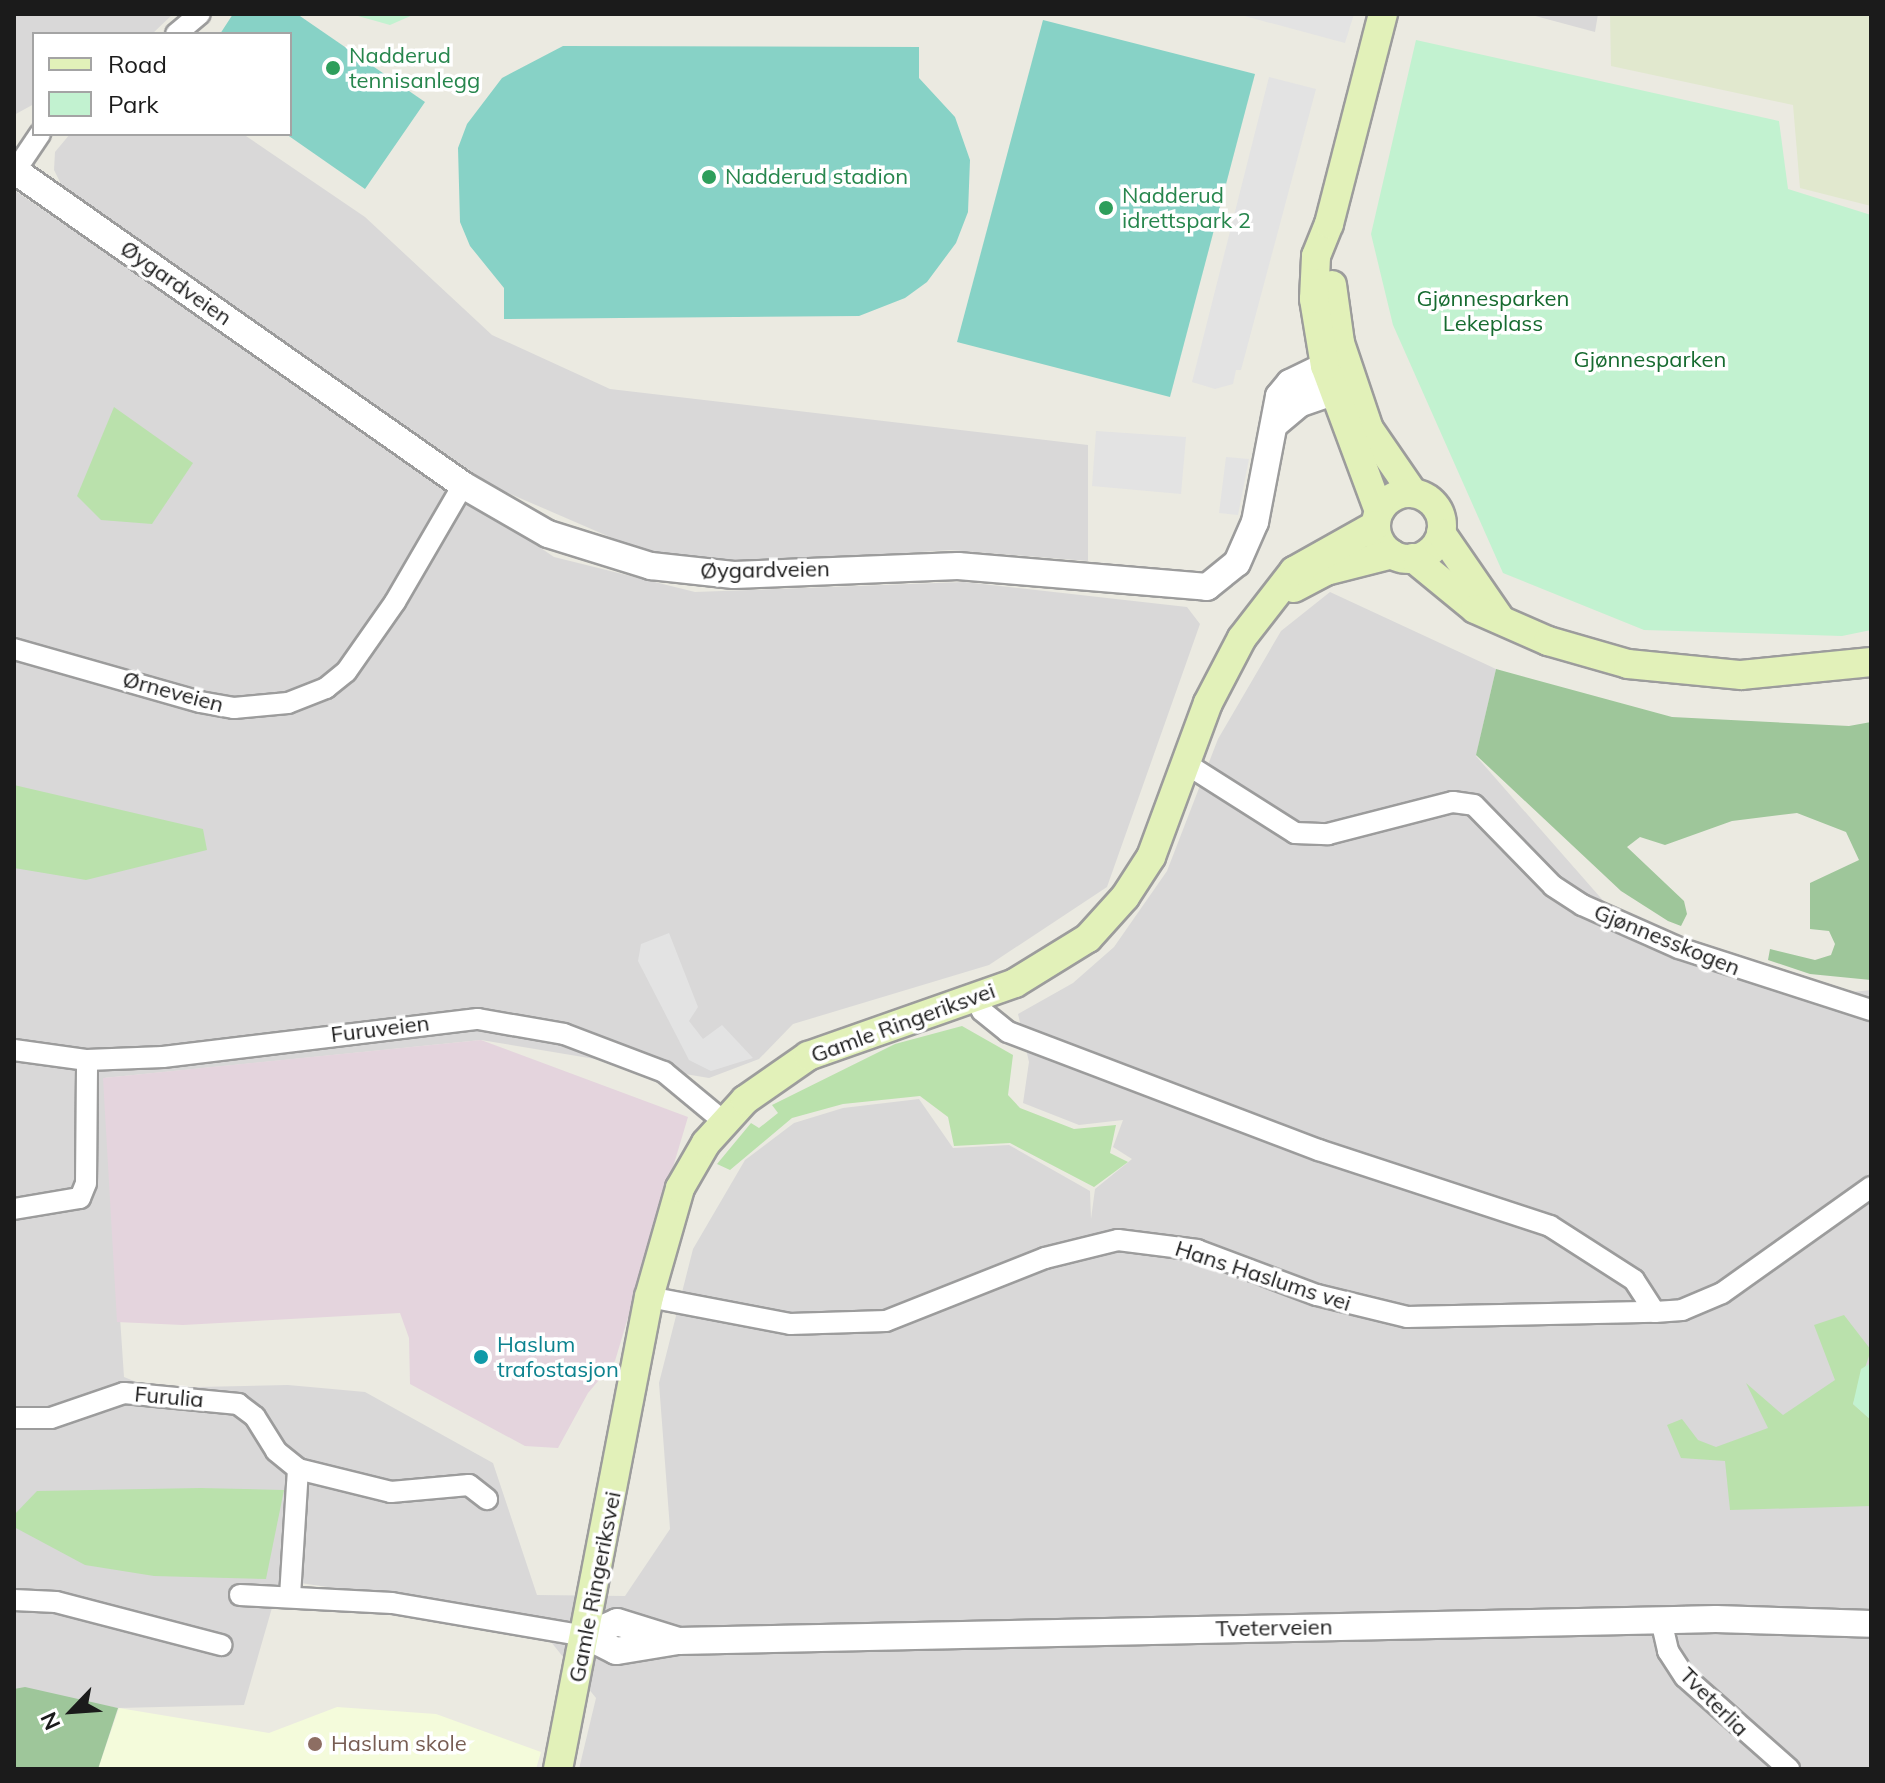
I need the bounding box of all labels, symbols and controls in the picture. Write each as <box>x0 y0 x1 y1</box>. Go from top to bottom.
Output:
legend <box>32 32 292 136</box>
place label: Nadderud tennisanlegg <box>349 42 480 94</box>
text: Road <box>108 49 167 79</box>
marker: Nadderud tennisanlegg <box>324 59 342 77</box>
text: Park <box>108 89 159 119</box>
place label: Nadderud stadion <box>725 164 908 190</box>
marker: Nadderud stadion <box>700 168 718 186</box>
place label: Nadderud idrettspark 2 <box>1122 182 1251 234</box>
marker: Nadderud idrettspark 2 <box>1097 199 1115 217</box>
street label: Øygardveien <box>115 235 237 331</box>
park label: Gjønnesparken Lekeplass <box>1417 285 1569 336</box>
park label: Gjønnesparken <box>1574 347 1726 373</box>
street label: Øygardveien <box>700 556 830 584</box>
street label: Ørneveien <box>120 666 226 718</box>
street label: Gjønnesskogen <box>1590 899 1744 981</box>
street label: Gamle Ringeriksvei <box>807 977 999 1069</box>
street label: Furuveien <box>329 1010 431 1048</box>
street label: Hans Haslums vei <box>1172 1235 1354 1317</box>
place label: Haslum trafostasjon <box>497 1331 619 1382</box>
marker: Haslum trafostasjon <box>472 1348 490 1366</box>
street label: Furulia <box>133 1381 205 1413</box>
street label: Gamle Ringeriksvei <box>564 1489 626 1685</box>
street label: Tveterveien <box>1215 1614 1333 1642</box>
street label: Tveterlia <box>1674 1662 1754 1742</box>
north arrow <box>32 1671 112 1751</box>
text: N <box>34 1708 66 1735</box>
place label: Haslum skole <box>331 1731 467 1757</box>
marker: Haslum skole <box>306 1735 324 1753</box>

